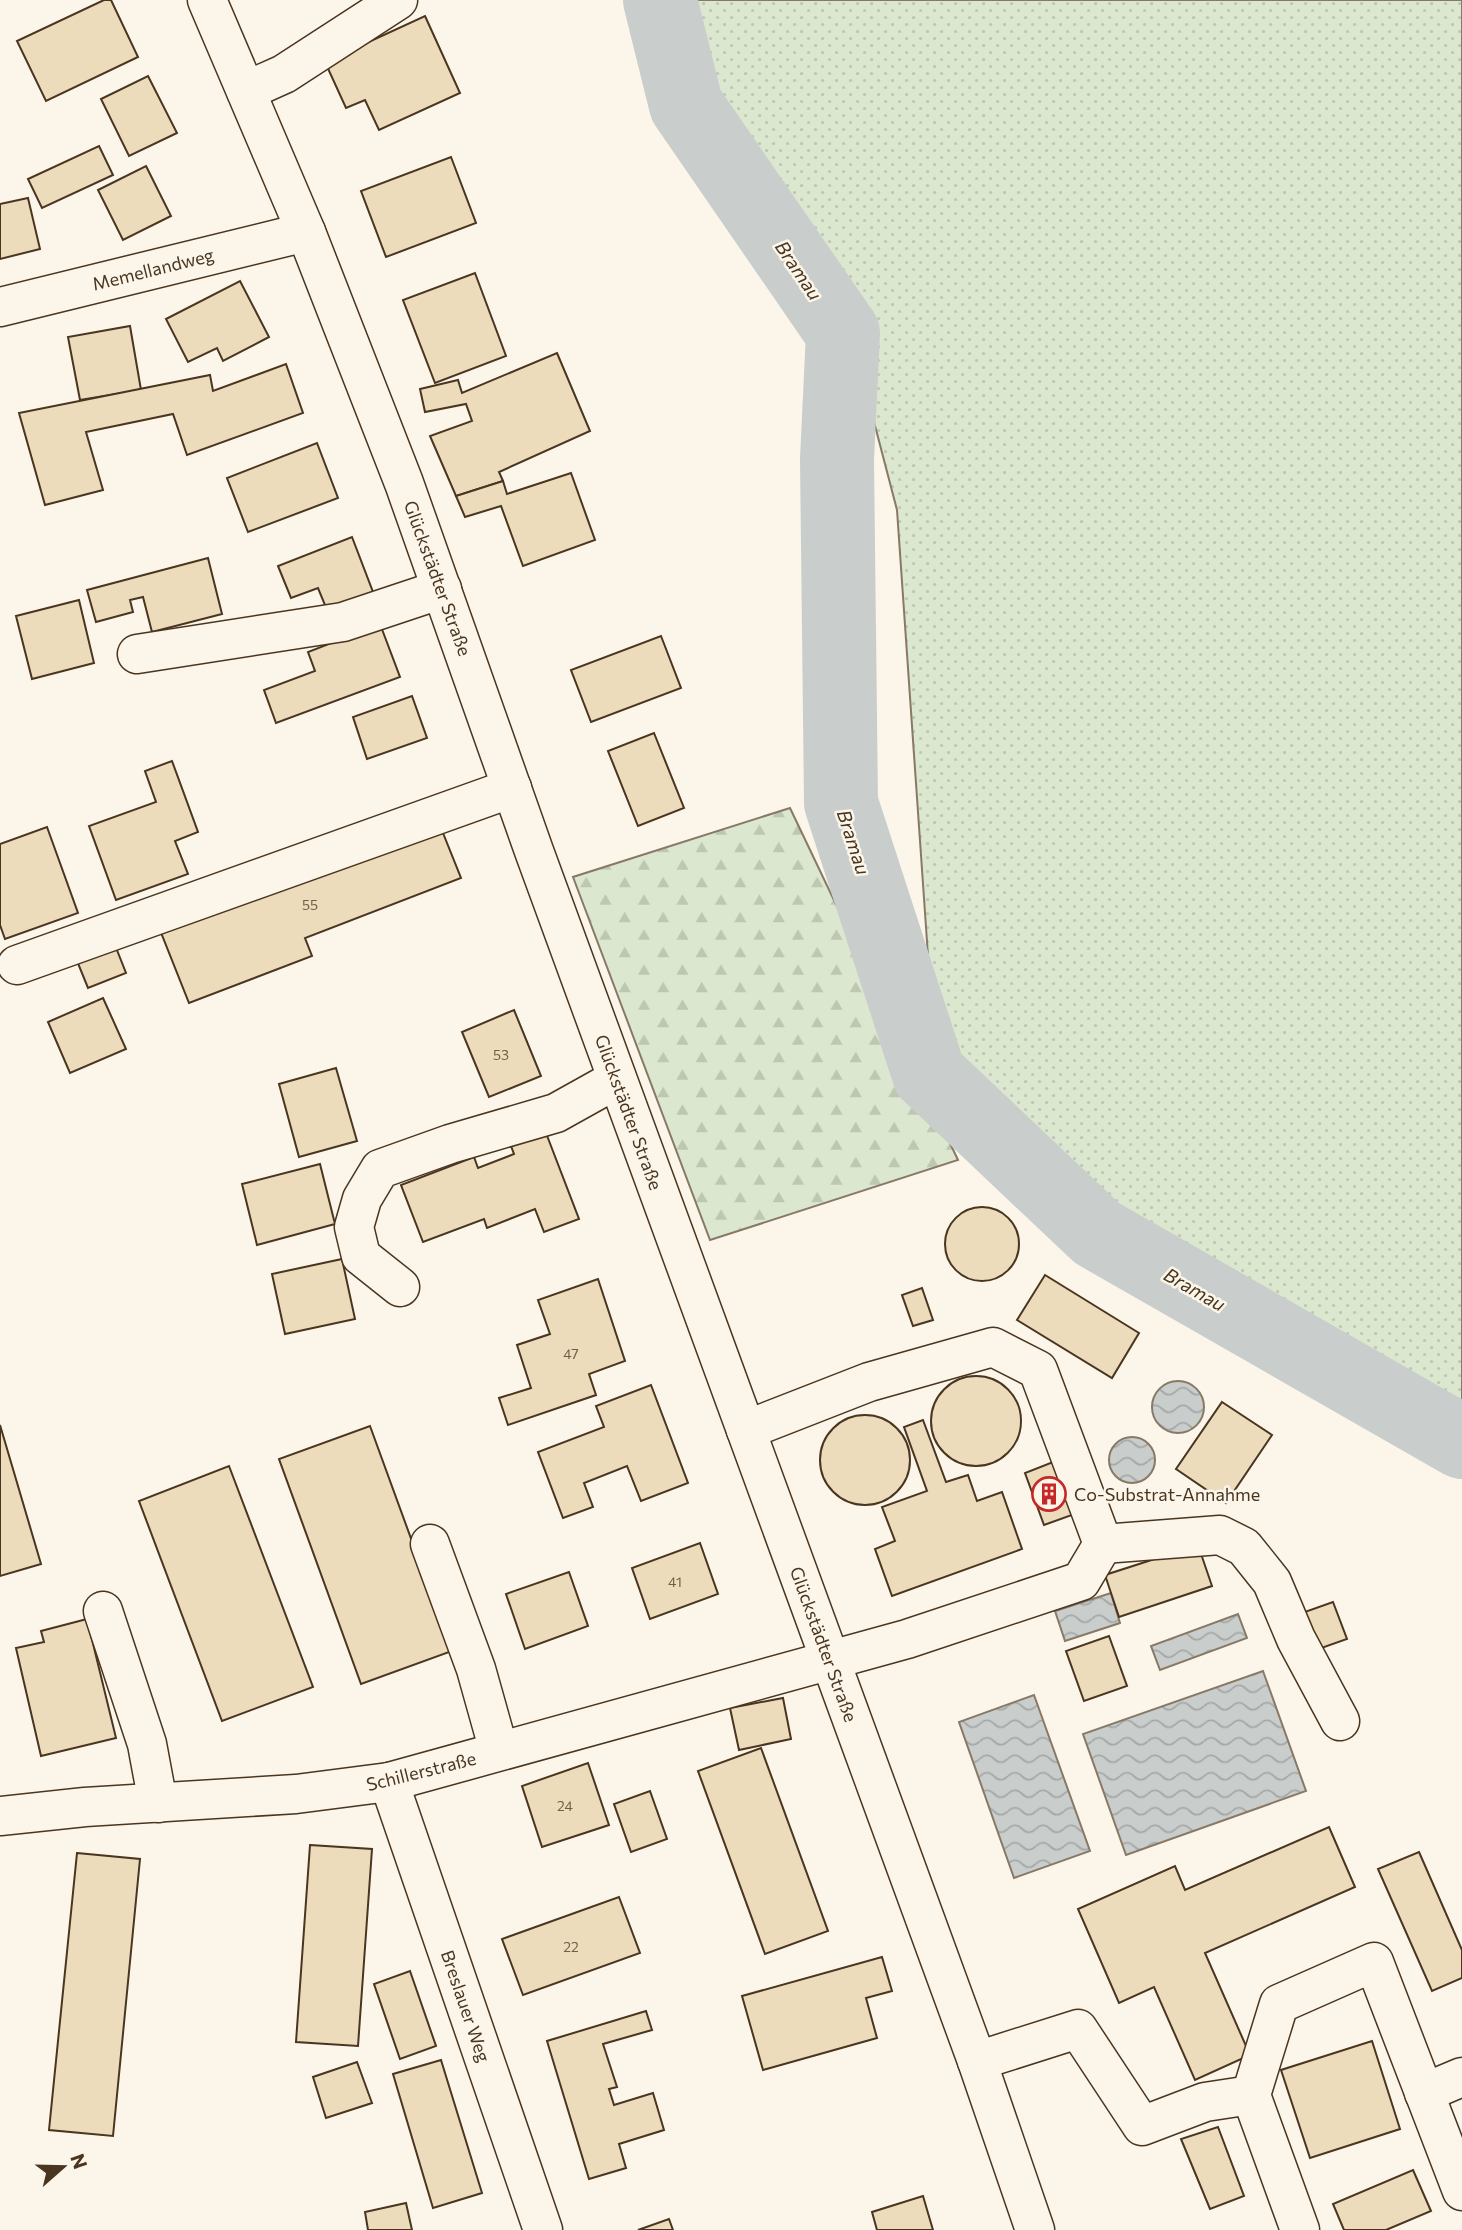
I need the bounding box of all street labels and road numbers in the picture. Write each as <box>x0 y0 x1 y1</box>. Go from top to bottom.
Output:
street label: Memellandweg <box>90 243 216 295</box>
street label: Glückstädter Straße <box>400 497 476 659</box>
street label: Glückstädter Straße <box>591 1031 667 1193</box>
street label: Glückstädter Straße <box>786 1563 862 1725</box>
street label: Schillerstraße <box>364 1747 478 1795</box>
street label: Breslauer Weg <box>437 1947 495 2065</box>

